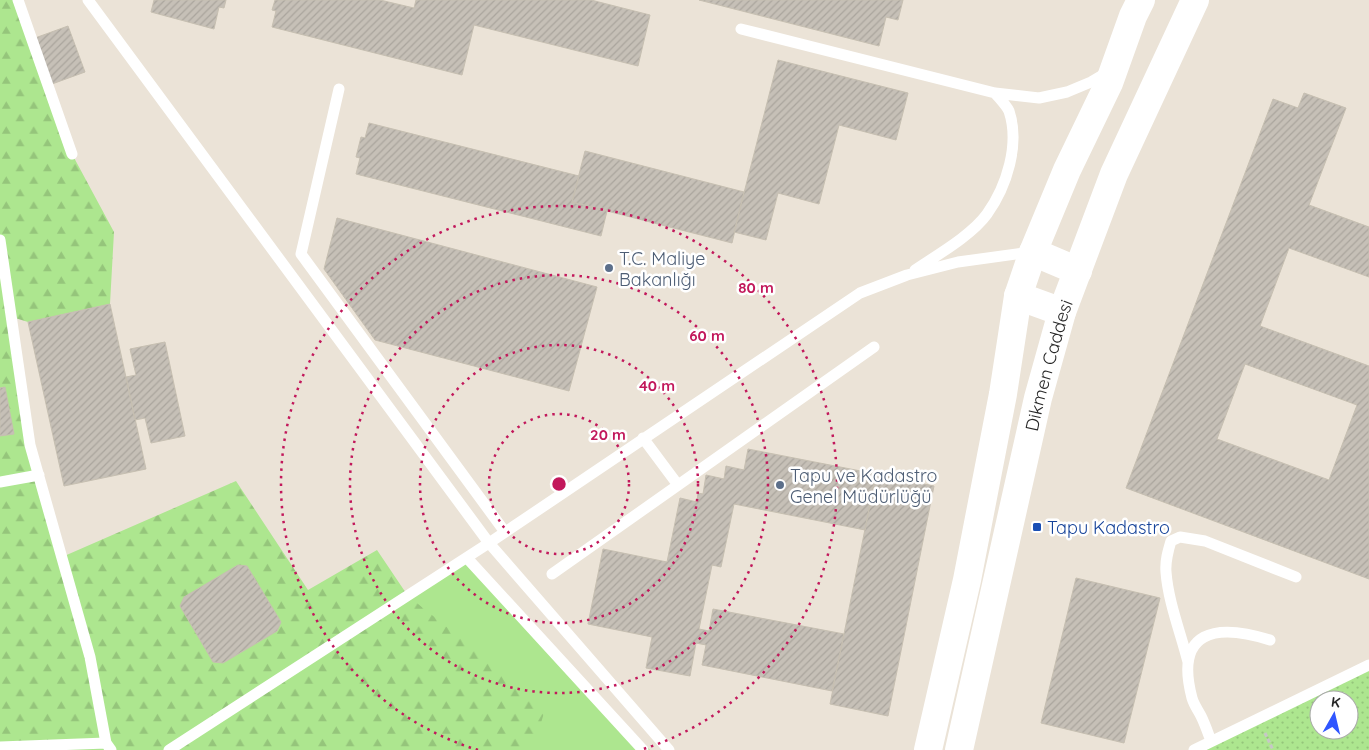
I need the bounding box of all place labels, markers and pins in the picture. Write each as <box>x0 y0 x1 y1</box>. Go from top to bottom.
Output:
place label: T.C. Maliye Bakanlığı <box>619 247 705 291</box>
marker: T.C. Maliye Bakanlığı <box>603 262 615 274</box>
place label: Tapu ve Kadastro Genel Müdürlüğü <box>790 464 937 508</box>
centre of rings <box>550 475 568 493</box>
marker: Tapu ve Kadastro Genel Müdürlüğü <box>774 479 786 491</box>
place label: Tapu Kadastro <box>1047 516 1170 539</box>
marker: Tapu Kadastro <box>1031 521 1043 533</box>

